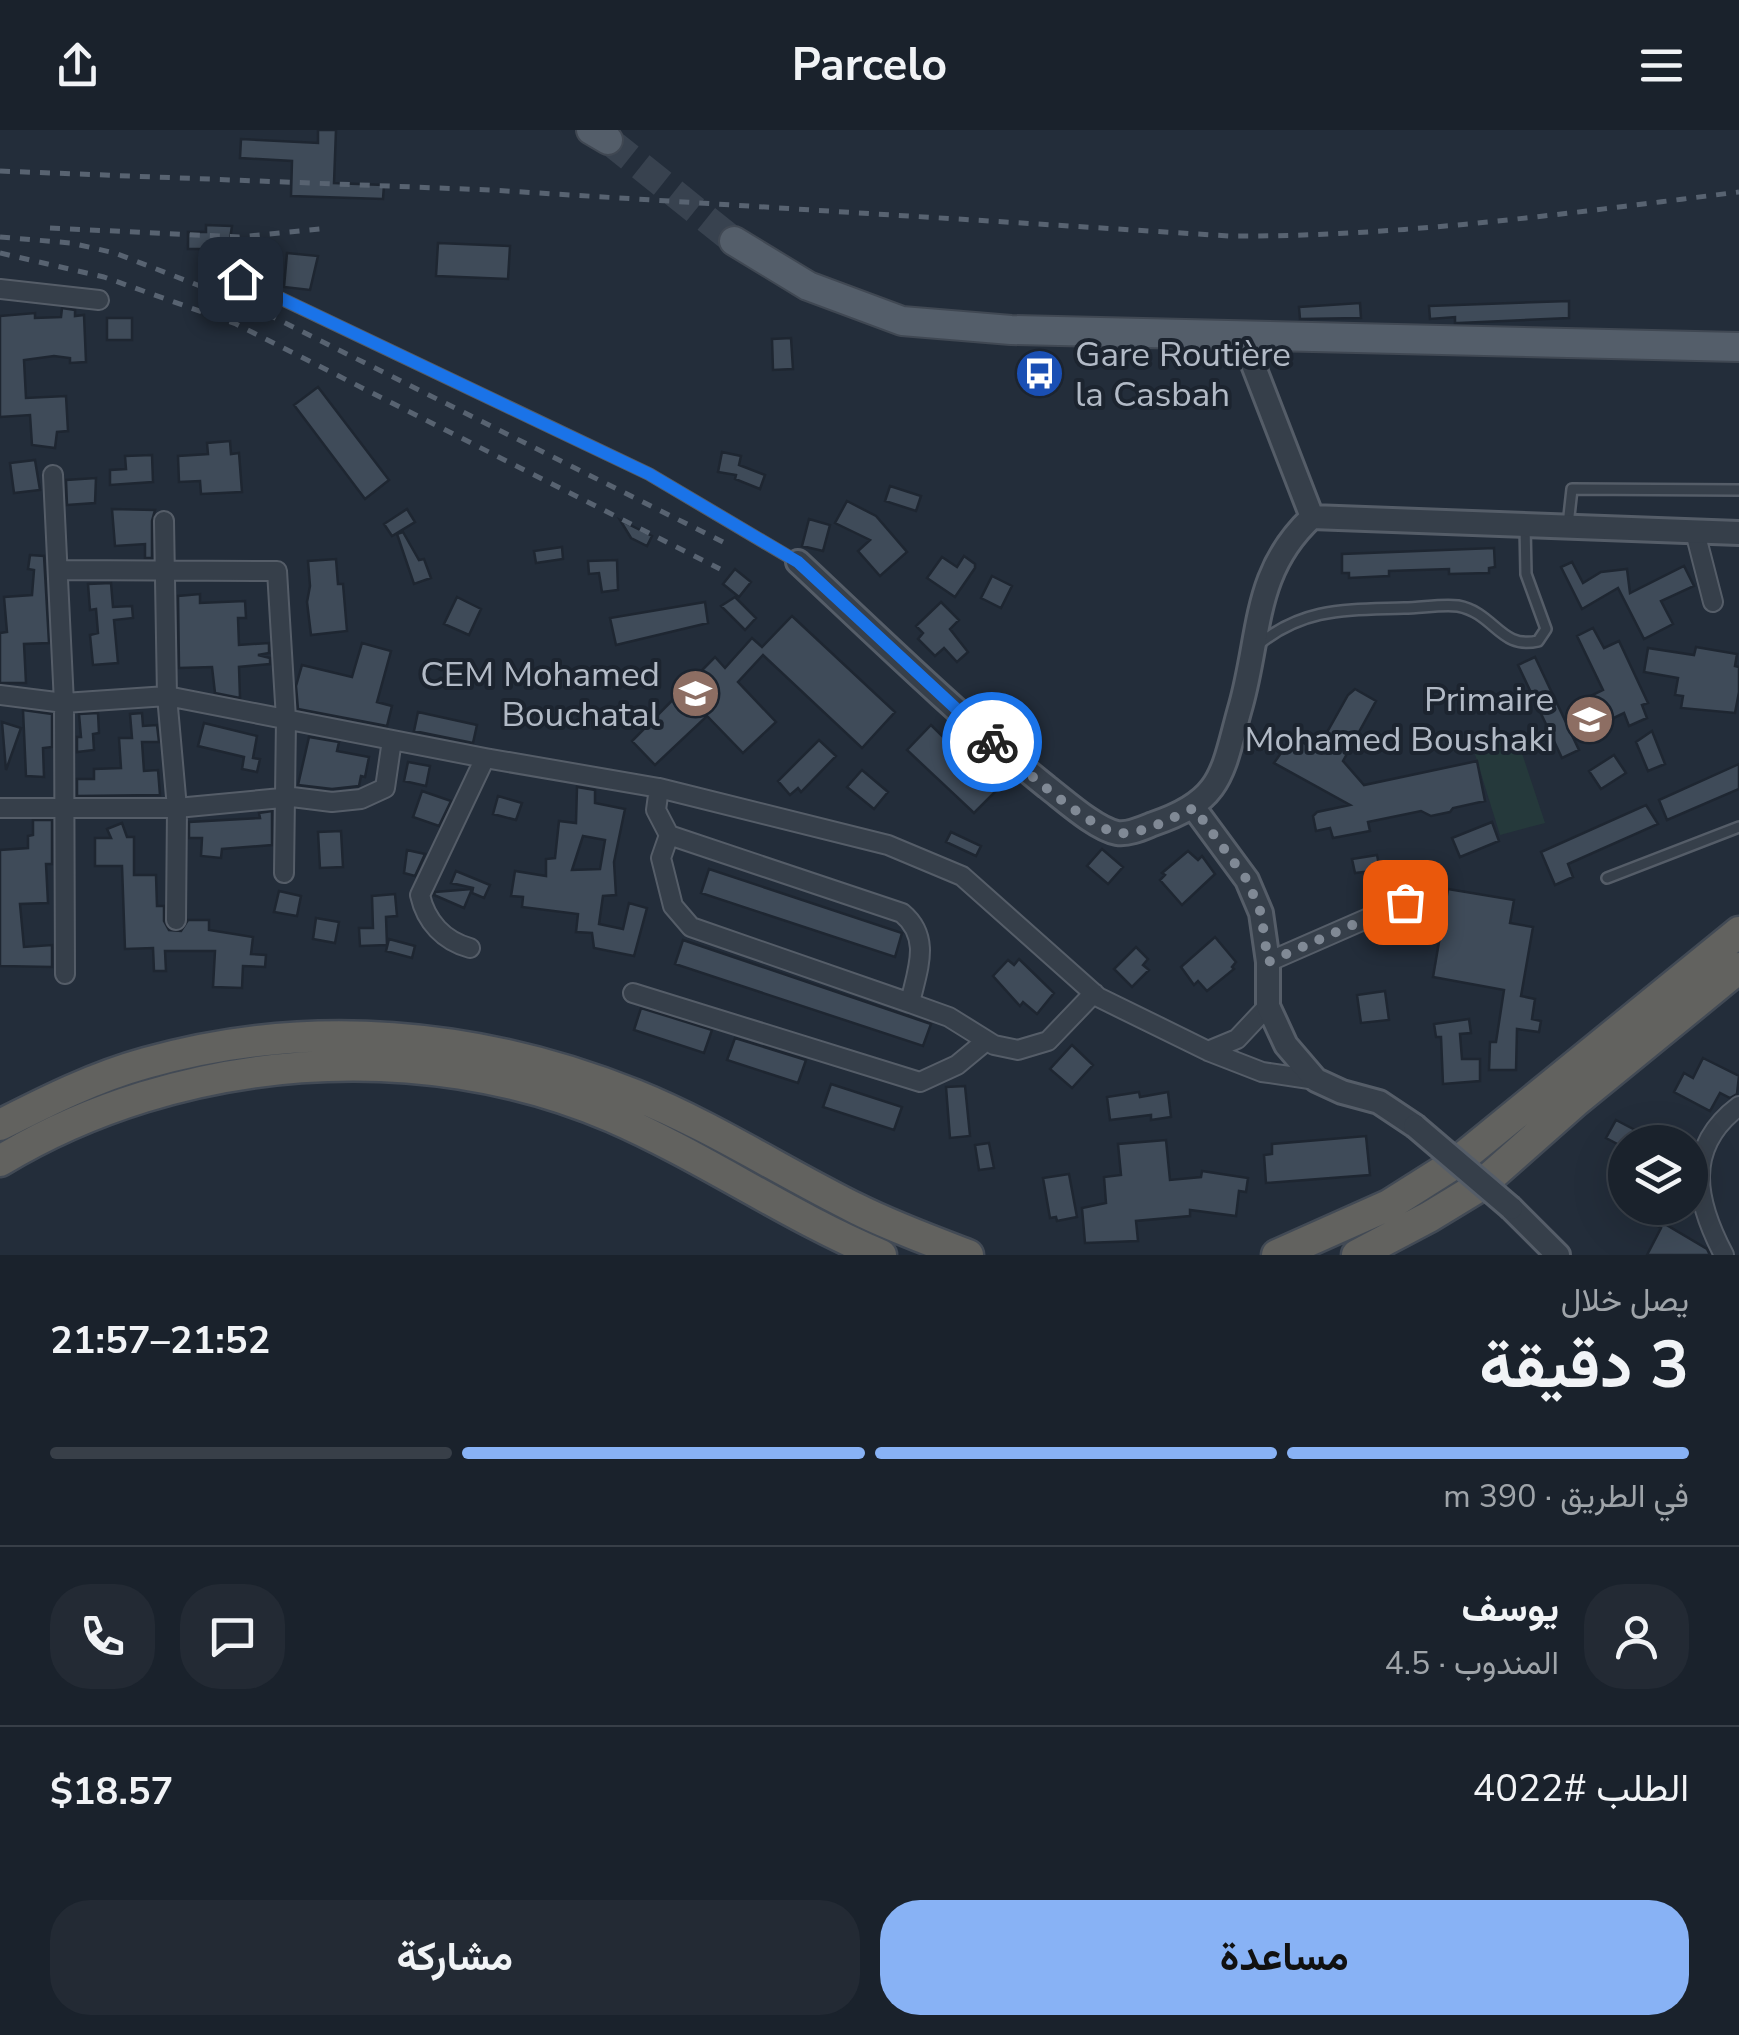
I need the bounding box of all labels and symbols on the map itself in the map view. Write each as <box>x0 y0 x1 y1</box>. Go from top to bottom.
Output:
pin <box>198 237 283 322</box>
place label: Gare Routière la Casbah <box>1075 331 1291 418</box>
bus stop icon: Gare Routière la Casbah <box>1014 348 1066 400</box>
place label: CEM Mohamed Bouchatal <box>420 651 661 738</box>
school or university icon: CEM Mohamed Bouchatal <box>669 668 721 720</box>
place label: Primaire Mohamed Boushaki <box>1245 676 1554 763</box>
courier <box>942 692 1042 792</box>
school or university icon: Primaire Mohamed Boushaki <box>1563 693 1615 745</box>
pin <box>1363 860 1448 945</box>

